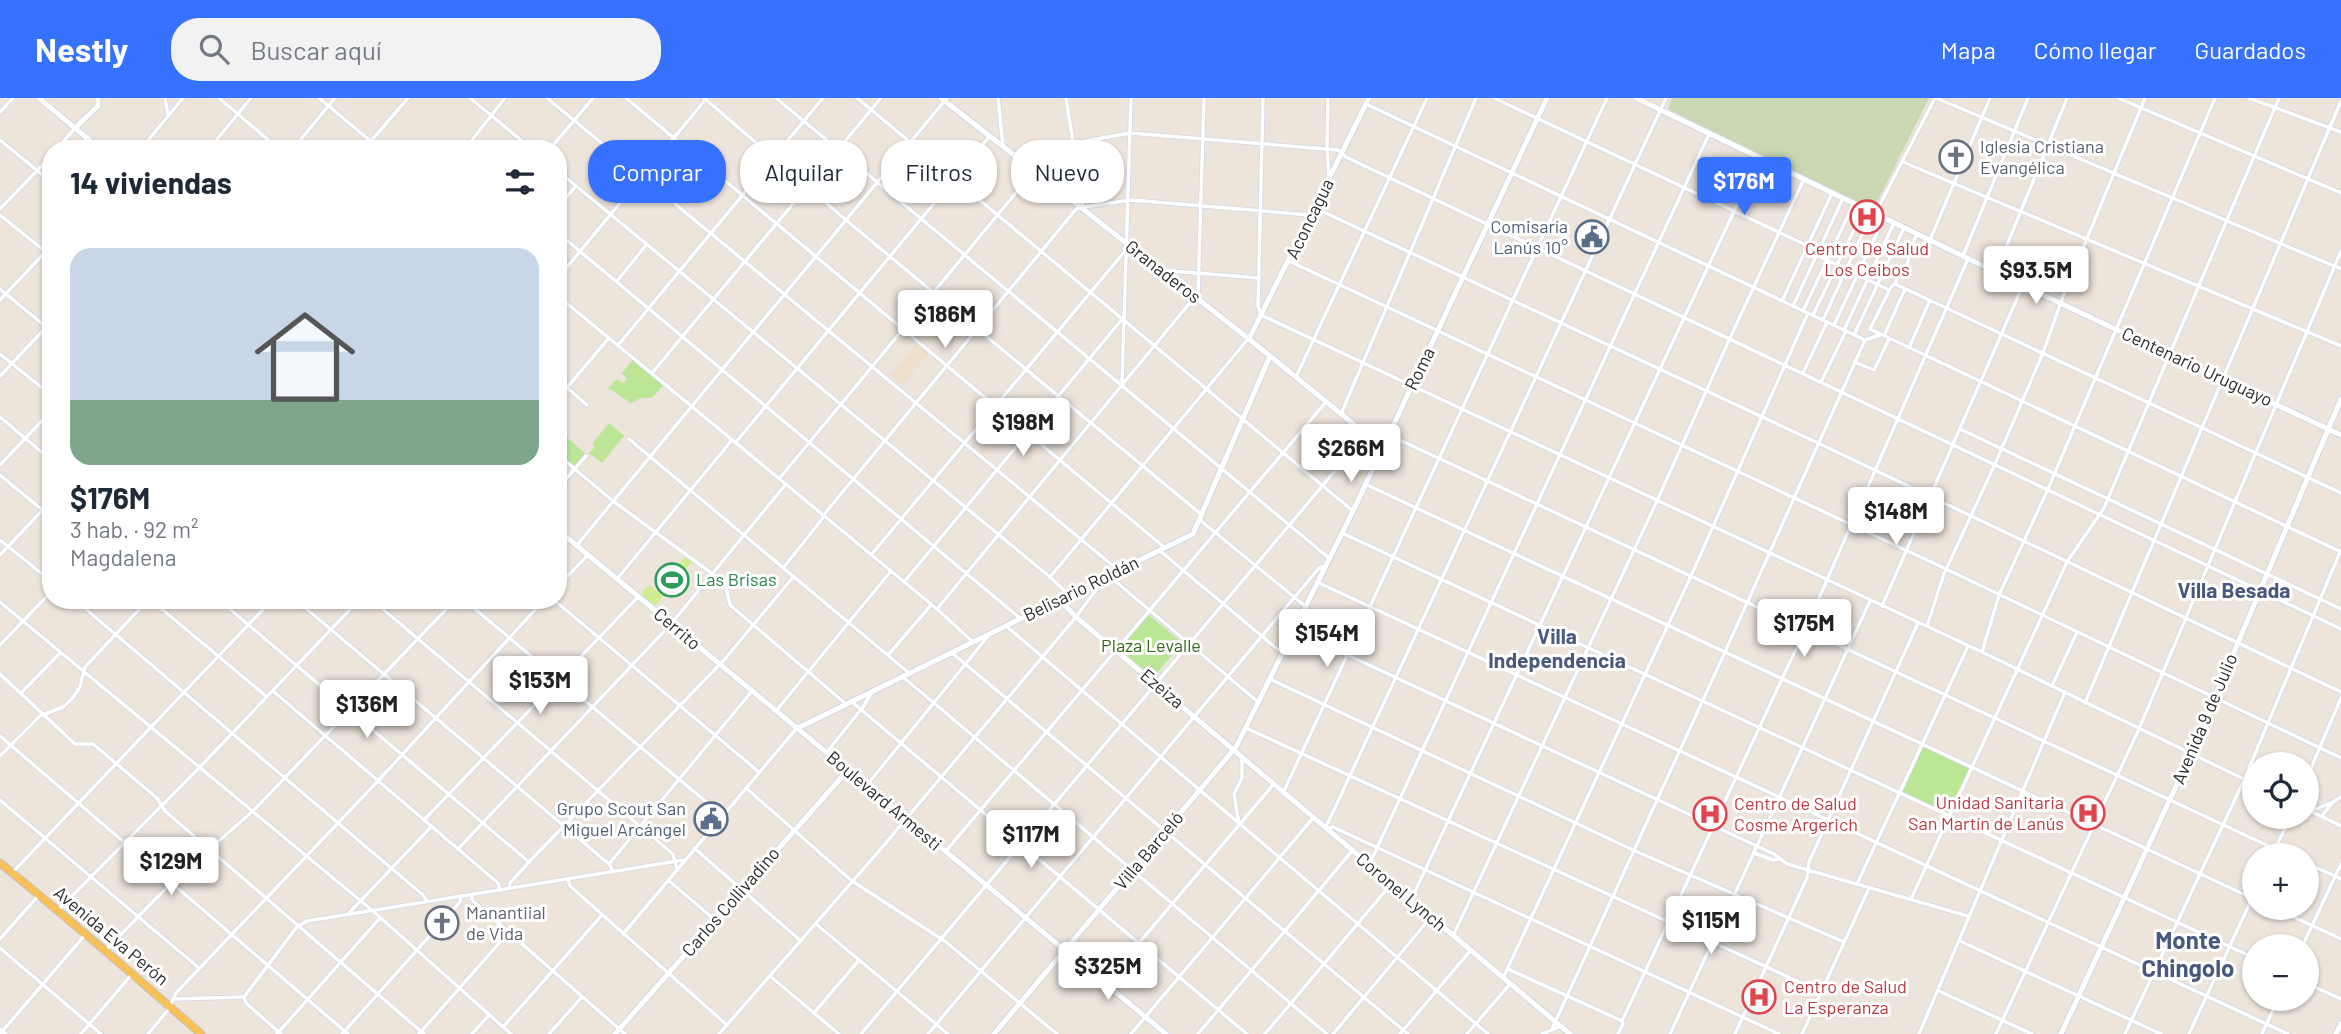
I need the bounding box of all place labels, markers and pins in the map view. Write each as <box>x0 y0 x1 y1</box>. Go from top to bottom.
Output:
place label: Iglesia Cristiana Evangélica <box>1980 135 2104 178</box>
church icon: Iglesia Cristiana Evangélica <box>1937 138 1975 176</box>
pin: $176M <box>1695 158 1793 217</box>
hospital icon: Centro De Salud Los Ceibos <box>1848 198 1886 236</box>
place label: Comisaría Lanús 10° <box>1490 215 1568 258</box>
public building icon: Comisaría Lanús 10° <box>1573 218 1611 256</box>
place label: Centro De Salud Los Ceibos <box>1805 237 1929 280</box>
pin: $93.5M <box>1979 246 2093 306</box>
pin: $186M <box>896 290 994 350</box>
pin: $198M <box>974 398 1072 458</box>
pin: $266M <box>1302 424 1400 484</box>
pin: $148M <box>1847 488 1945 547</box>
sports icon: Las Brisas <box>653 561 691 599</box>
place label: Las Brisas <box>696 568 777 590</box>
pin: $175M <box>1755 600 1853 659</box>
pin: $154M <box>1278 610 1376 669</box>
pin: $153M <box>491 656 589 716</box>
pin: $136M <box>318 680 416 740</box>
place label: Unidad Sanitaria San Martín de Lanús <box>1908 791 2064 834</box>
place label: Centro de Salud Cosme Argerich <box>1734 792 1858 835</box>
hospital icon: Unidad Sanitaria San Martín de Lanús <box>2069 794 2107 832</box>
hospital icon: Centro de Salud Cosme Argerich <box>1691 795 1729 833</box>
place label: Grupo Scout San Miguel Arcángel <box>557 797 686 840</box>
public building icon: Grupo Scout San Miguel Arcángel <box>692 800 730 838</box>
pin: $117M <box>982 810 1080 870</box>
pin: $129M <box>122 838 220 897</box>
pin: $115M <box>1662 896 1760 956</box>
place label: Manantiial de Vida <box>466 901 546 944</box>
church icon: Manantiial de Vida <box>423 904 461 942</box>
pin: $325M <box>1059 942 1157 1002</box>
place label: Centro de Salud La Esperanza <box>1784 975 1907 1018</box>
hospital icon: Centro de Salud La Esperanza <box>1740 978 1778 1016</box>

